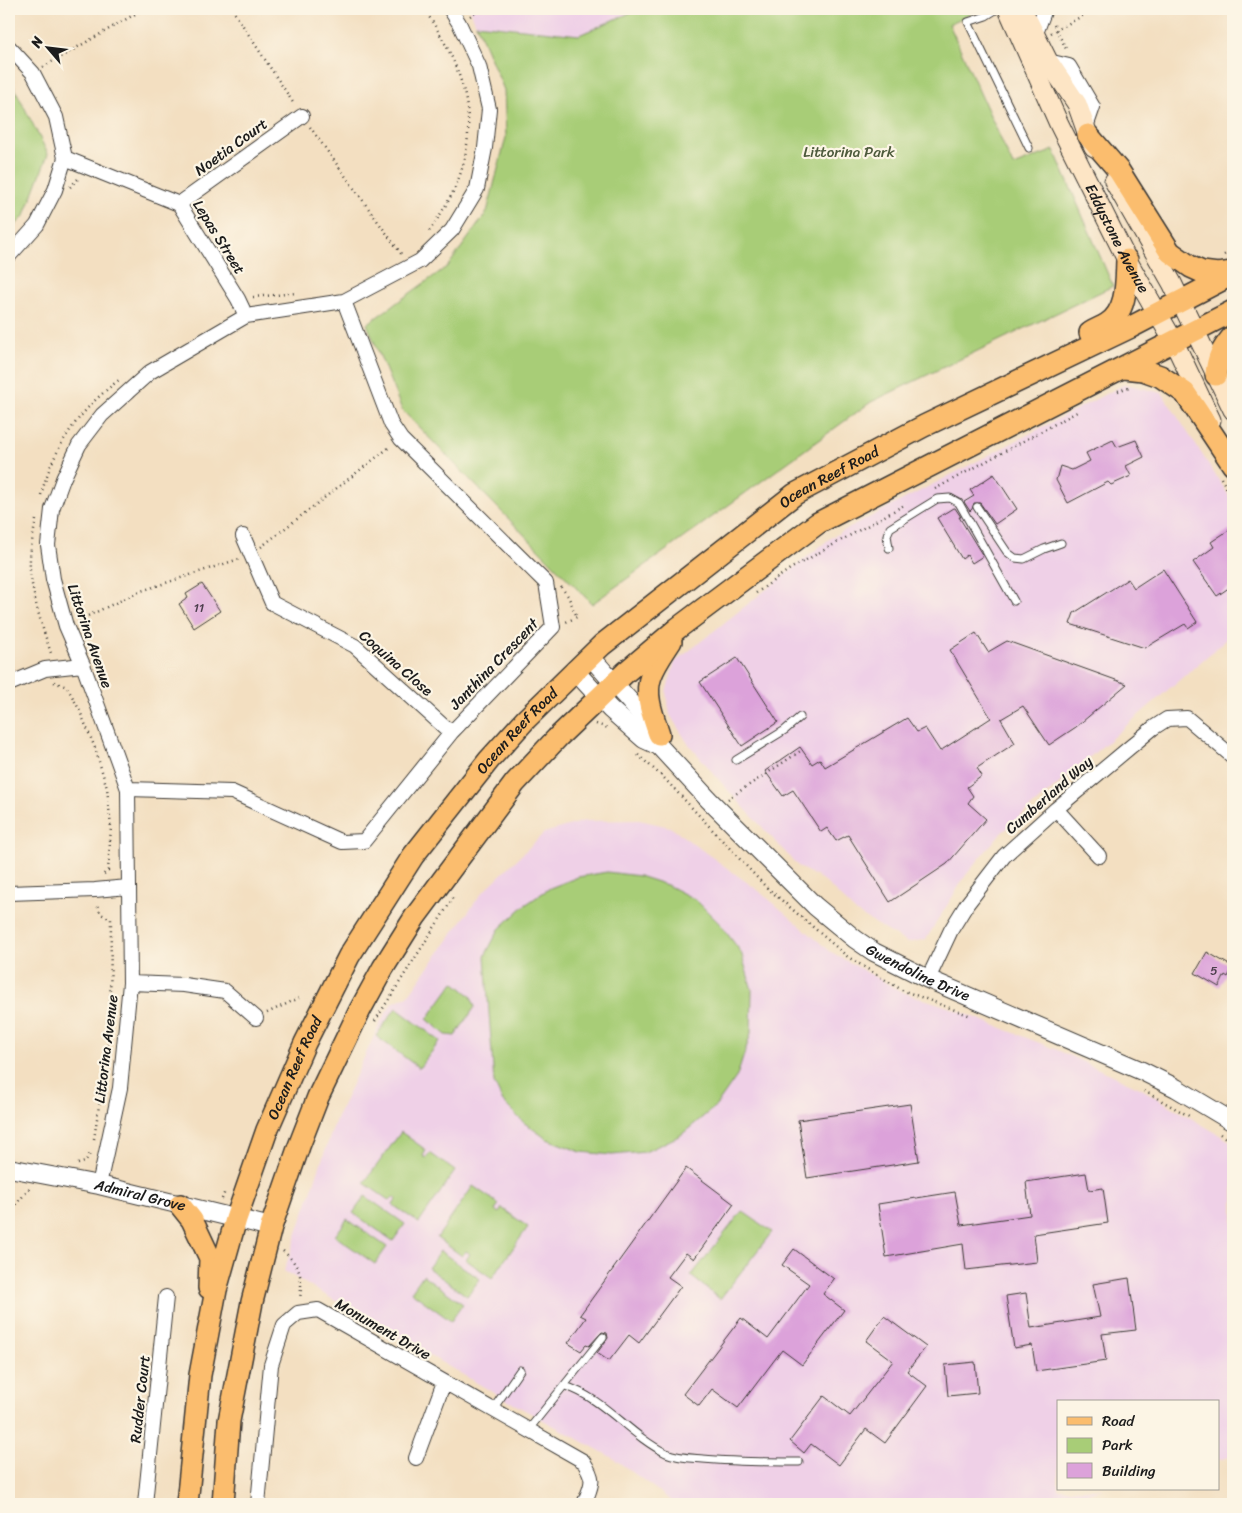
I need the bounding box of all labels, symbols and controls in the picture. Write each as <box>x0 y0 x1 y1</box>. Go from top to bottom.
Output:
north arrow <box>22 22 72 72</box>
text: N <box>23 32 50 53</box>
street label: Noetia Court <box>189 111 274 183</box>
park label: Littorina Park <box>803 139 896 165</box>
street label: Eddystone Avenue <box>1078 179 1157 298</box>
street label: Lepas Street <box>186 194 253 280</box>
street label: Ocean Reef Road <box>773 438 885 515</box>
street label: Littorina Avenue <box>60 580 120 692</box>
house number: 11 <box>194 597 204 619</box>
street label: Janthina Crescent <box>442 611 545 717</box>
street label: Coquina Close <box>353 623 439 703</box>
street label: Ocean Reef Road <box>469 681 565 780</box>
street label: Cumberland Way <box>999 749 1099 841</box>
street label: Gwendoline Drive <box>860 937 974 1009</box>
house number: 5 <box>1210 960 1218 982</box>
street label: Littorina Avenue <box>86 993 126 1105</box>
street label: Ocean Reef Road <box>260 1011 330 1124</box>
street label: Admiral Grove <box>91 1171 189 1219</box>
street label: Monument Drive <box>330 1291 436 1367</box>
street label: Rudder Court <box>122 1353 158 1444</box>
legend <box>1057 1400 1220 1490</box>
text: Road <box>1102 1408 1135 1434</box>
text: Park <box>1102 1432 1133 1458</box>
text: Building <box>1102 1458 1156 1484</box>

